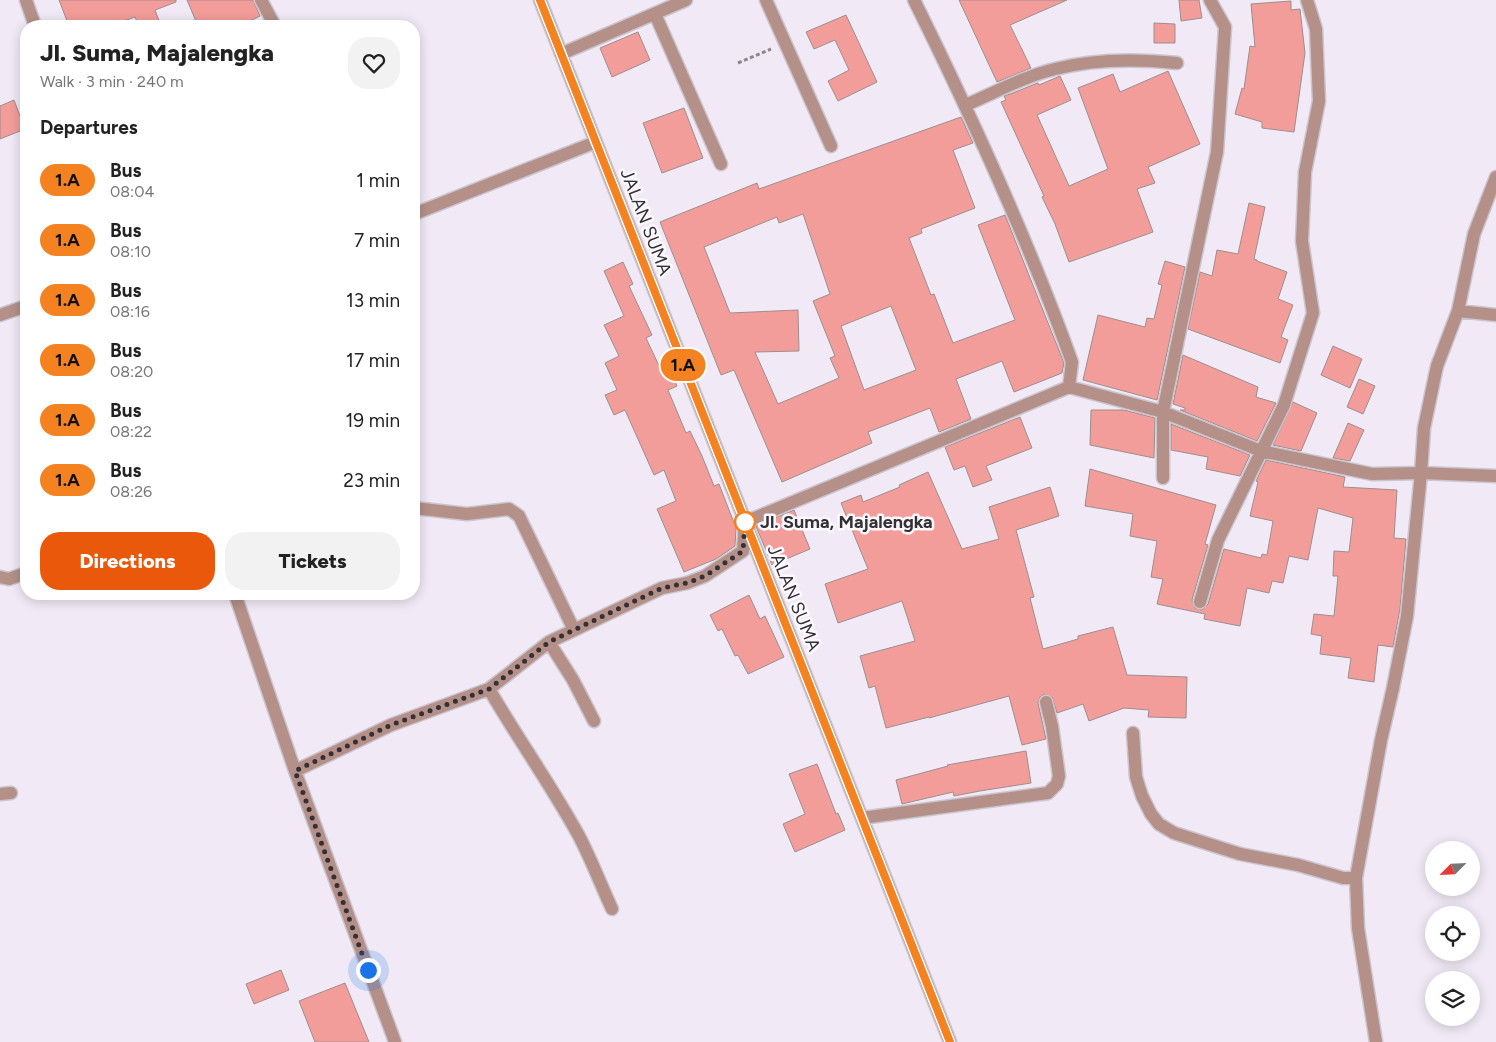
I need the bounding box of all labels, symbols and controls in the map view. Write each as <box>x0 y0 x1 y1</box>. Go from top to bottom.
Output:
button: heart <box>348 37 400 89</box>
text: Jl. Suma, Majalengka <box>40 38 274 67</box>
text: Walk · 3 min · 240 m <box>40 72 184 91</box>
text: Departures <box>40 116 138 139</box>
text: Bus <box>110 159 141 182</box>
street label: JALAN SUMA <box>616 166 676 278</box>
text: 1.A <box>55 169 80 191</box>
text: 1 min <box>356 169 400 192</box>
text: 08:04 <box>110 182 154 201</box>
text: Bus <box>110 219 141 242</box>
text: 1.A <box>55 229 80 251</box>
text: 7 min <box>354 229 400 252</box>
text: 08:10 <box>110 242 151 261</box>
text: Bus <box>110 279 141 302</box>
text: 1.A <box>55 289 80 311</box>
text: 13 min <box>346 289 400 312</box>
text: 08:16 <box>110 302 150 321</box>
text: Bus <box>110 339 141 362</box>
text: 1.A <box>55 349 80 371</box>
text: 17 min <box>346 349 400 372</box>
line badge: 1.A <box>654 349 712 381</box>
text: 1.A <box>671 354 695 376</box>
text: 08:20 <box>110 362 153 381</box>
text: Bus <box>110 399 141 422</box>
text: 1.A <box>55 409 80 431</box>
text: 19 min <box>346 409 400 432</box>
text: 08:22 <box>110 422 152 441</box>
text: Bus <box>110 459 141 482</box>
text: 1.A <box>55 469 80 491</box>
text: 23 min <box>343 469 400 492</box>
text: 08:26 <box>110 482 152 501</box>
marker: Jl. Suma, Majalengka <box>734 511 756 533</box>
place label: Jl. Suma, Majalengka <box>760 511 933 533</box>
button: Directions <box>40 532 215 590</box>
button: Tickets <box>225 532 400 590</box>
street label: JALAN SUMA <box>763 542 825 654</box>
north arrow <box>1425 841 1480 896</box>
map controls <box>1425 841 1480 1026</box>
button: locate <box>1425 906 1480 961</box>
your location <box>356 958 381 983</box>
button: layers <box>1425 971 1480 1026</box>

